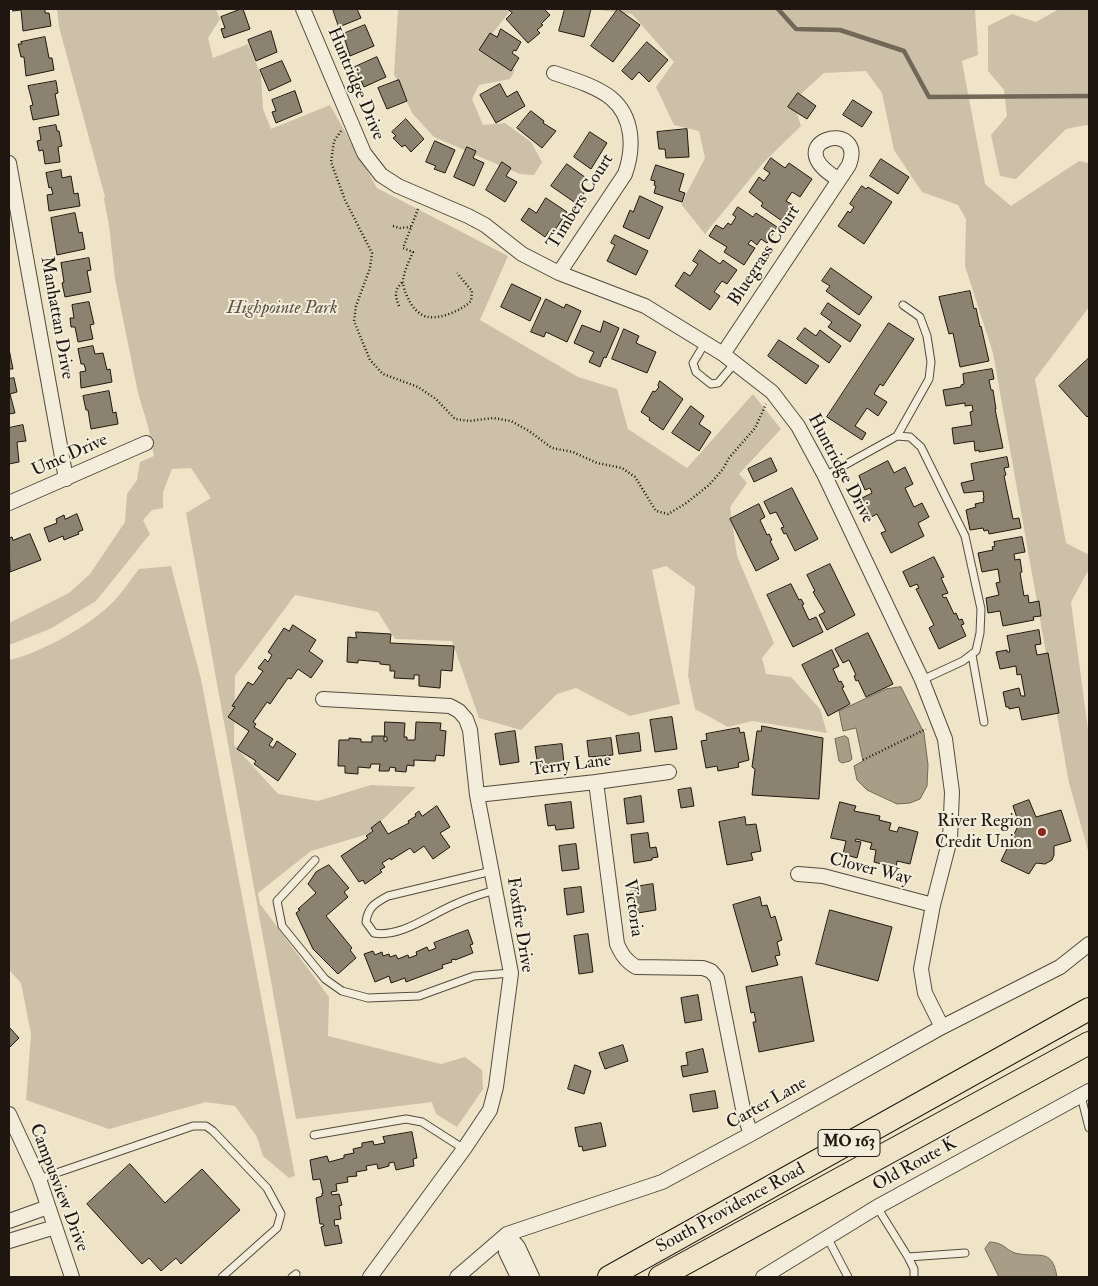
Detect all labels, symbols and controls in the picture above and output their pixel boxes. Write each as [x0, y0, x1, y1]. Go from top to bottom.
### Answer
street label: Huntridge Drive [322, 24, 388, 144]
street label: Timbers Court [543, 150, 619, 254]
street label: Bluegrass Court [724, 202, 806, 310]
street label: Manhattan Drive [35, 255, 77, 381]
park label: Highpointe Park [227, 298, 337, 320]
street label: Huntridge Drive [802, 411, 878, 527]
street label: Umc Drive [29, 430, 111, 482]
street label: Terry Lane [529, 750, 613, 782]
place label: River Region Credit Union [935, 811, 1032, 854]
marker: River Region Credit Union [1036, 826, 1048, 838]
street label: Clover Way [827, 849, 913, 891]
street label: Foxfire Drive [501, 876, 537, 974]
street label: Victoria [617, 878, 647, 938]
street label: Carter Lane [723, 1073, 811, 1135]
street label: Campusview Drive [24, 1121, 92, 1255]
road number: MO 163 [818, 1130, 880, 1156]
street label: Old Route K [869, 1133, 961, 1197]
street label: South Providence Road [653, 1159, 809, 1259]

